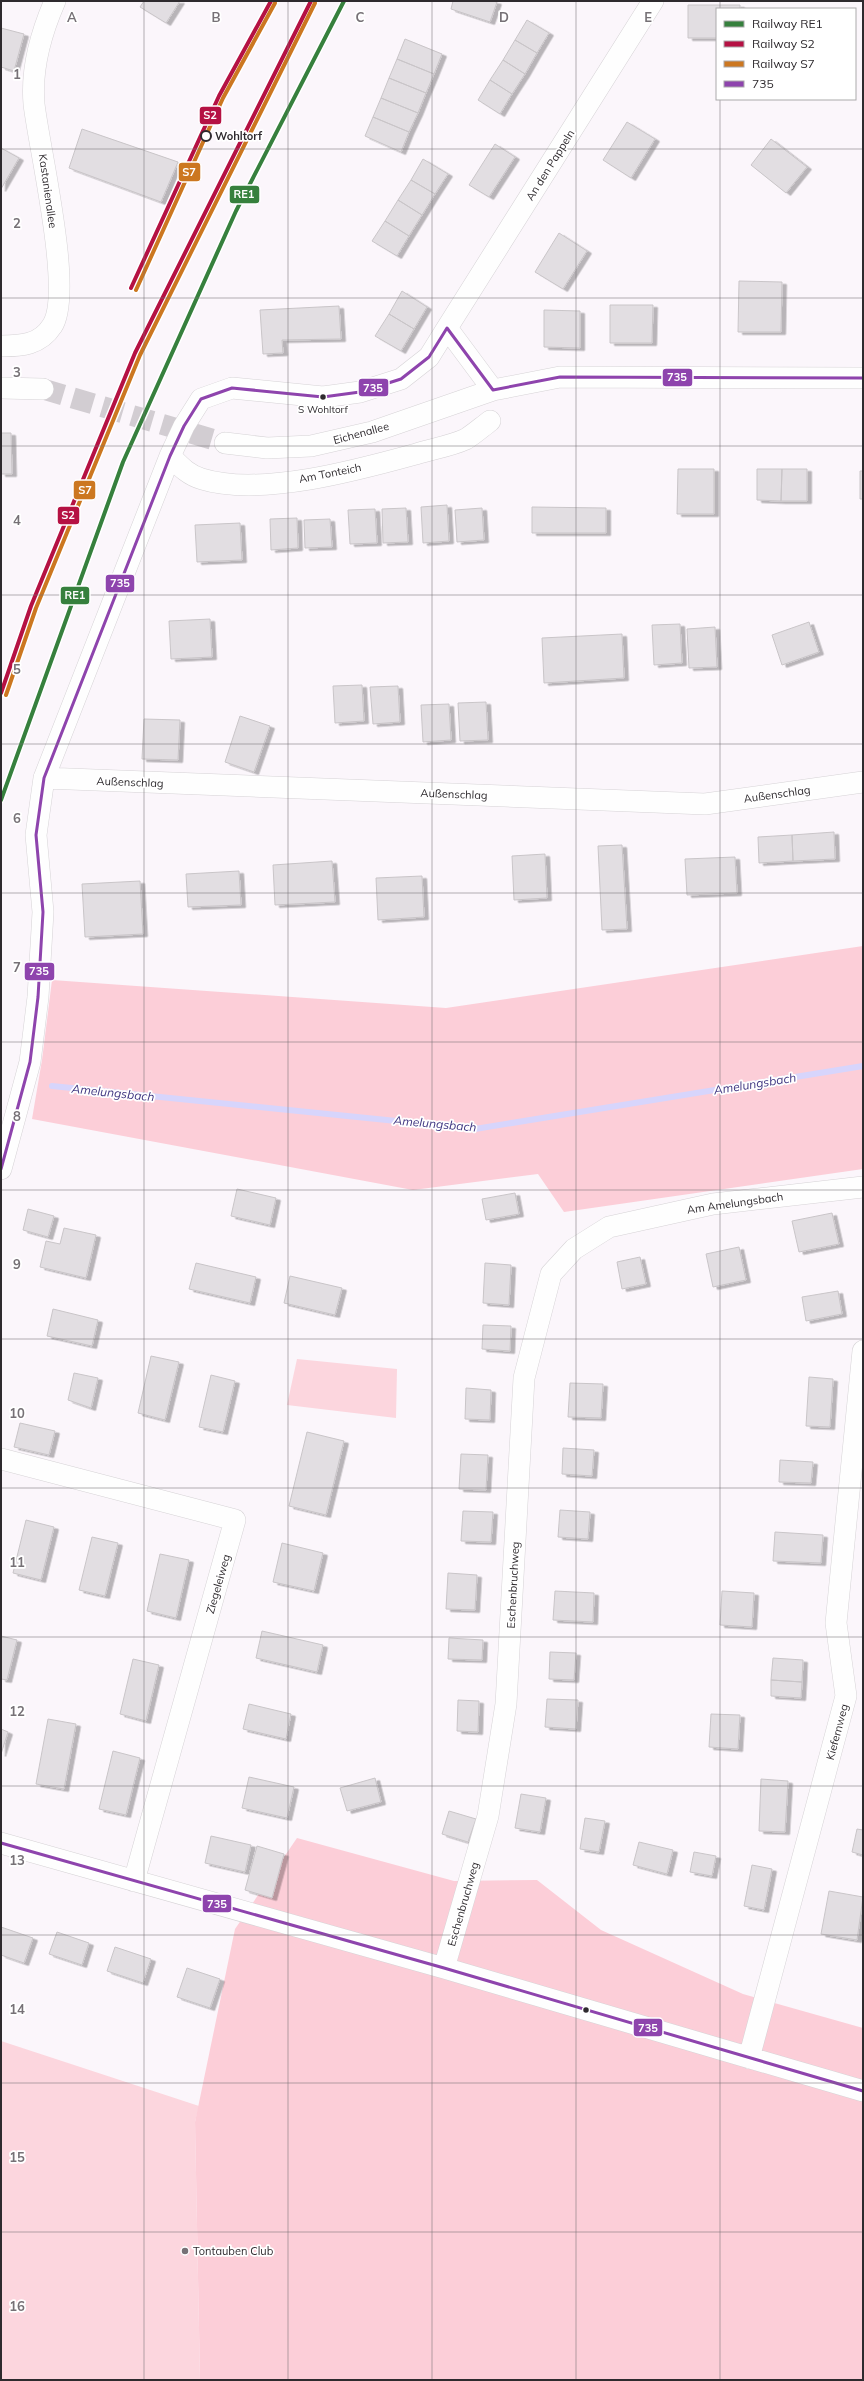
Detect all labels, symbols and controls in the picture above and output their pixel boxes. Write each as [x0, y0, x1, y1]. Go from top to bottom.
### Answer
legend [716, 8, 856, 100]
text: A [67, 9, 77, 25]
text: B [212, 9, 221, 25]
text: C [356, 9, 365, 25]
text: D [499, 9, 509, 25]
text: E [644, 9, 652, 25]
text: Railway RE1 [752, 16, 823, 31]
text: Railway S2 [752, 36, 815, 51]
text: Railway S7 [752, 56, 815, 71]
text: 1 [13, 66, 21, 82]
text: 735 [752, 76, 774, 91]
line badge: S2 [199, 106, 222, 125]
text: S2 [203, 108, 217, 122]
street label: An den Pappeln [523, 127, 577, 203]
place label: Wohltorf [215, 129, 263, 143]
marker: Wohltorf [200, 130, 212, 142]
street label: Kastanienallee [36, 153, 60, 229]
line badge: S7 [178, 162, 201, 182]
text: S7 [182, 165, 196, 179]
line badge: RE1 [229, 185, 260, 204]
text: RE1 [234, 187, 255, 201]
text: 2 [13, 215, 21, 231]
text: 3 [13, 364, 21, 380]
line badge: 735 [662, 368, 693, 387]
text: 735 [667, 370, 687, 384]
line badge: 735 [358, 378, 389, 397]
text: 735 [363, 381, 383, 395]
marker: S Wohltorf [318, 392, 328, 402]
place label: S Wohltorf [298, 403, 348, 416]
street label: Eichenallee [332, 419, 390, 447]
street label: Am Tonteich [298, 460, 362, 486]
line badge: S7 [73, 480, 96, 500]
text: S7 [78, 483, 92, 497]
line badge: S2 [57, 506, 80, 525]
text: S2 [61, 508, 75, 522]
text: 4 [13, 512, 21, 528]
line badge: 735 [105, 574, 135, 593]
text: 735 [110, 576, 130, 590]
line badge: RE1 [60, 586, 90, 605]
text: RE1 [65, 588, 86, 602]
text: 5 [13, 661, 21, 677]
street label: Außenschlag [96, 774, 164, 790]
street label: Außenschlag [743, 782, 811, 806]
street label: Außenschlag [420, 786, 488, 802]
text: 6 [13, 810, 21, 826]
text: 7 [13, 959, 21, 975]
line badge: 735 [24, 962, 55, 981]
text: 735 [29, 964, 49, 978]
water label: Amelungsbach [712, 1070, 797, 1098]
water label: Amelungsbach [70, 1081, 155, 1104]
text: 8 [13, 1108, 21, 1124]
water label: Amelungsbach [392, 1112, 477, 1135]
street label: Am Amelungsbach [686, 1189, 784, 1217]
text: 9 [13, 1256, 21, 1272]
text: 10 [9, 1405, 25, 1421]
street label: Eschenbruchweg [504, 1541, 522, 1629]
street label: Ziegeleiweg [203, 1553, 233, 1615]
text: 11 [9, 1554, 25, 1570]
street label: Kiefernweg [823, 1702, 851, 1762]
text: 12 [9, 1703, 25, 1719]
text: 13 [9, 1852, 25, 1868]
street label: Eschenbruchweg [444, 1860, 482, 1948]
line badge: 735 [202, 1894, 232, 1913]
text: 735 [207, 1897, 227, 1911]
text: 14 [9, 2001, 25, 2017]
unlabelled marker [581, 2005, 591, 2015]
line badge: 735 [633, 2018, 663, 2037]
text: 735 [638, 2021, 658, 2035]
text: 15 [9, 2149, 25, 2165]
place label: Tontauben Club [193, 2244, 274, 2258]
marker: Tontauben Club [180, 2246, 190, 2256]
text: 16 [9, 2298, 25, 2314]

